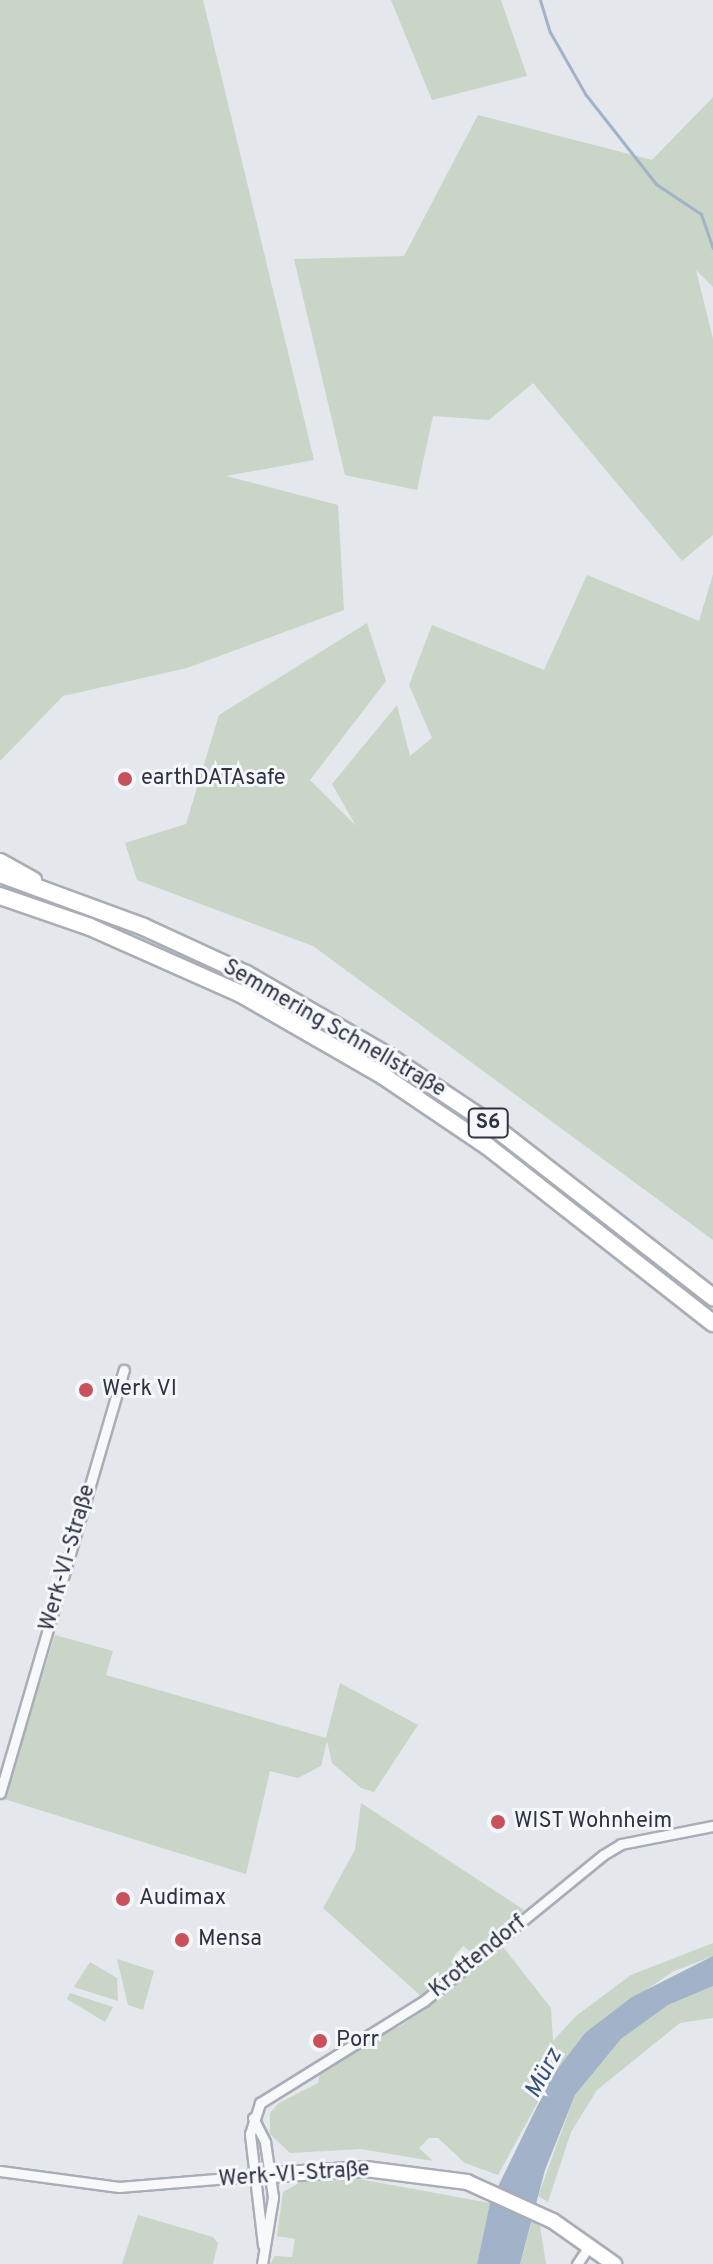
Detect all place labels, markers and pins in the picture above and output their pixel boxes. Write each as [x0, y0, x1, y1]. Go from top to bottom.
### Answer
place label: earthDATAsafe [141, 766, 286, 792]
marker: earthDATAsafe [116, 770, 134, 788]
place label: Werk VI [102, 1377, 178, 1403]
marker: Werk VI [77, 1381, 95, 1399]
place label: WIST Wohnheim [514, 1809, 673, 1835]
marker: WIST Wohnheim [489, 1813, 507, 1831]
place label: Audimax [139, 1886, 226, 1912]
marker: Audimax [114, 1890, 132, 1908]
place label: Mensa [198, 1927, 262, 1953]
marker: Mensa [173, 1931, 191, 1949]
place label: Porr [336, 2028, 379, 2054]
marker: Porr [311, 2032, 329, 2050]

